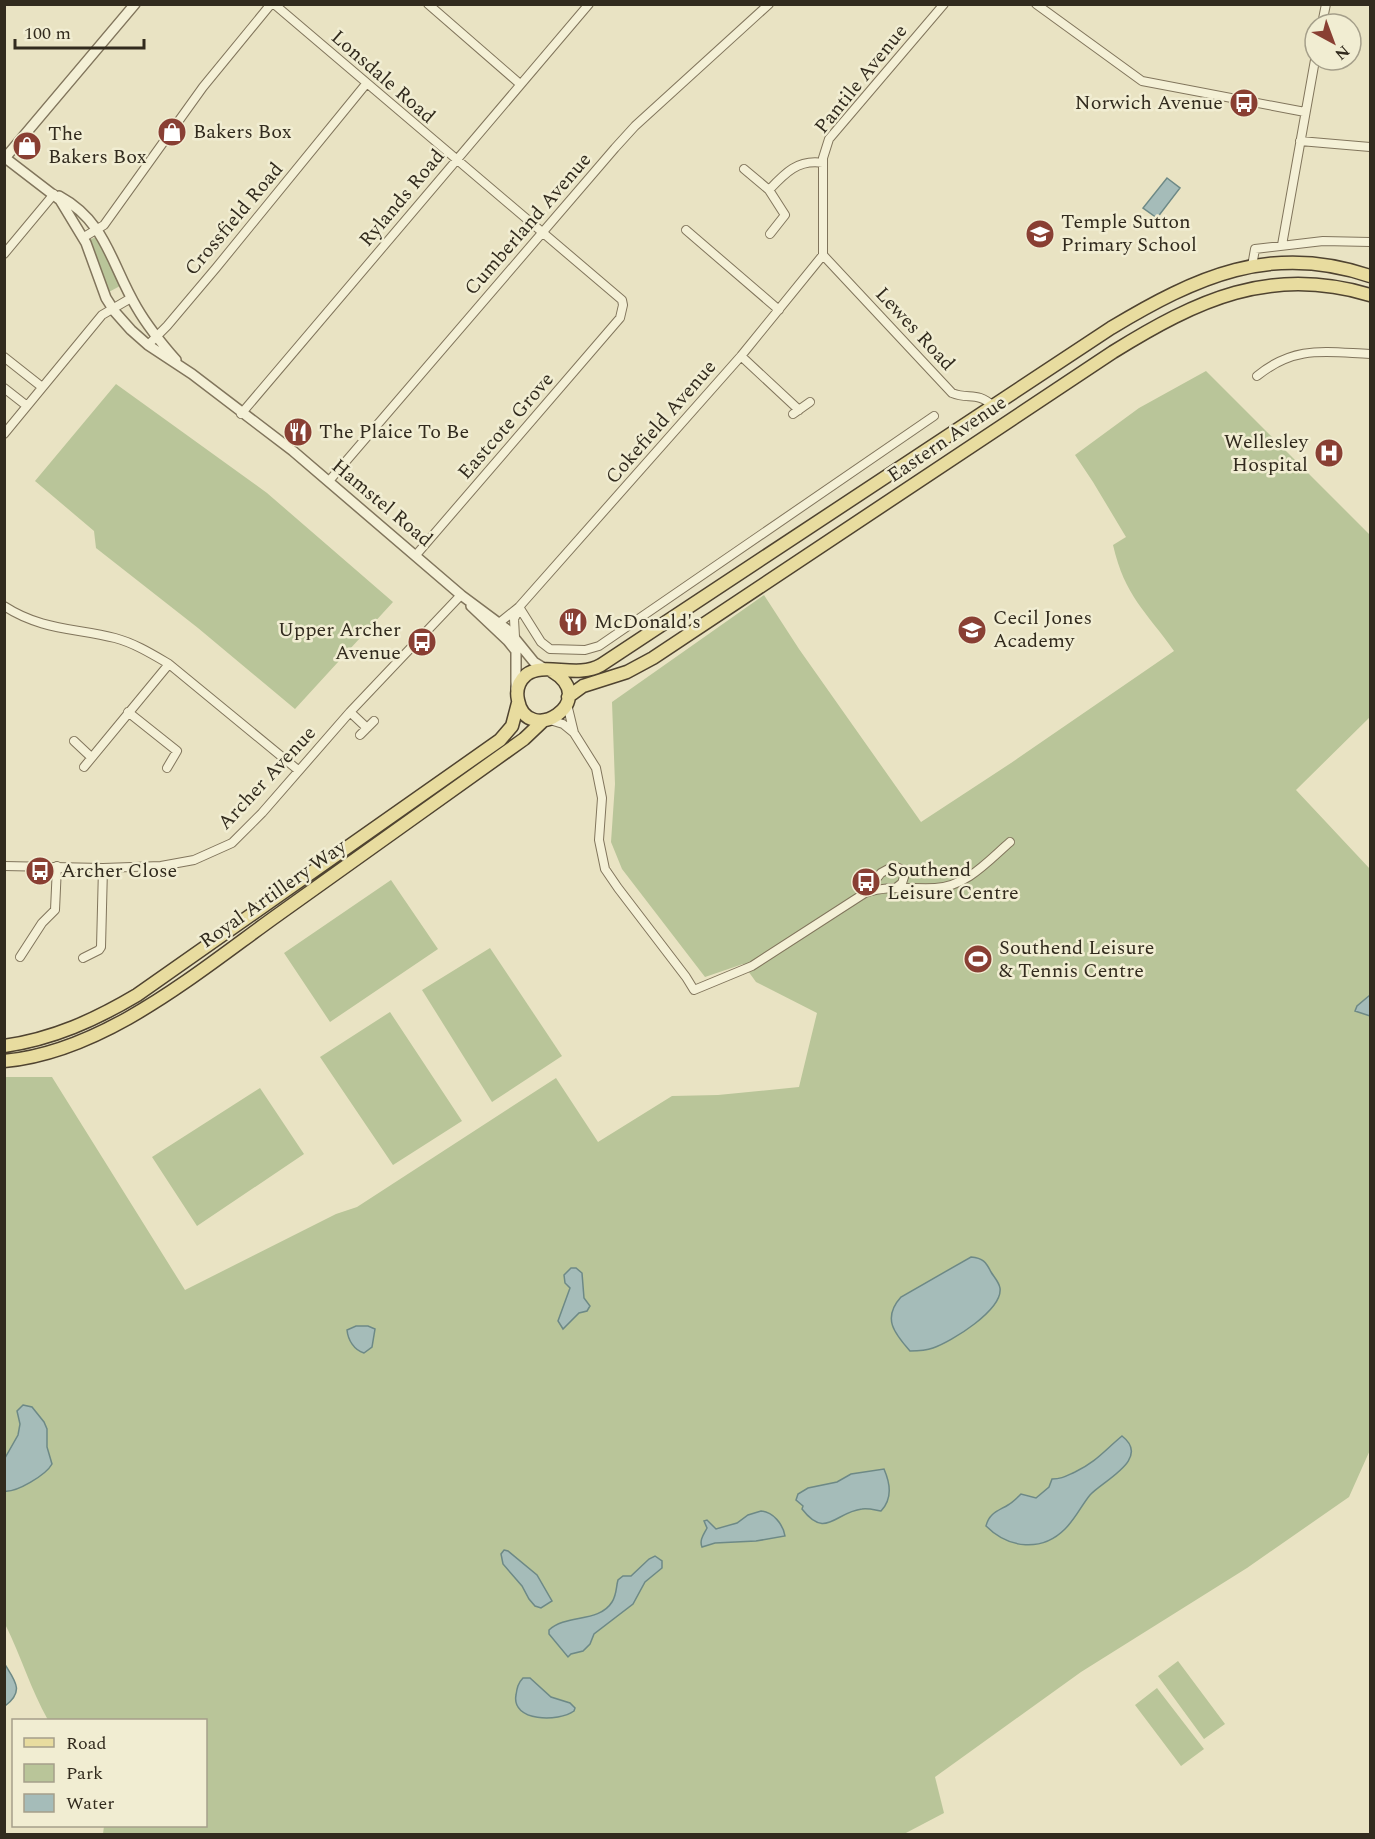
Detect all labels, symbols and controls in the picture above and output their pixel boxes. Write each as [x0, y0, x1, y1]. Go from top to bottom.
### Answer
scale bar [15, 12, 144, 50]
north arrow [1303, 12, 1363, 72]
street label: Pantile Avenue [807, 18, 915, 140]
text: 100 m [24, 20, 71, 47]
street label: Lonsdale Road [324, 23, 442, 131]
text: N [1329, 39, 1355, 66]
bus stop icon: Norwich Avenue [1228, 87, 1260, 119]
place label: Norwich Avenue [1075, 88, 1223, 118]
shop icon: Bakers Box [156, 116, 188, 148]
place label: Bakers Box [193, 117, 292, 147]
place label: The Bakers Box [48, 119, 147, 172]
shop icon: The Bakers Box [11, 130, 43, 162]
street label: Rylands Road [352, 142, 452, 254]
street label: Cumberland Avenue [457, 146, 599, 302]
street label: Crossfield Road [177, 156, 291, 282]
place label: Temple Sutton Primary School [1061, 207, 1197, 260]
school or university icon: Temple Sutton Primary School [1024, 218, 1056, 250]
street label: Lewes Road [868, 280, 962, 378]
street label: Cokefield Avenue [598, 353, 724, 491]
street label: Eastcote Grove [451, 366, 561, 486]
street label: Eastern Avenue [881, 388, 1013, 490]
restaurant icon: The Plaice To Be [282, 416, 314, 448]
place label: The Plaice To Be [319, 417, 469, 447]
place label: Wellesley Hospital [1224, 427, 1309, 480]
hospital icon: Wellesley Hospital [1313, 437, 1345, 469]
street label: Hamstel Road [325, 452, 439, 554]
place label: Cecil Jones Academy [993, 603, 1092, 656]
restaurant icon: McDonald's [557, 606, 589, 638]
place label: McDonald's [594, 607, 701, 637]
school or university icon: Cecil Jones Academy [956, 614, 988, 646]
place label: Upper Archer Avenue [278, 615, 401, 668]
bus stop icon: Upper Archer Avenue [406, 626, 438, 658]
street label: Archer Avenue [211, 719, 323, 837]
street label: Royal Artillery Way [194, 831, 354, 956]
bus stop icon: Archer Close [24, 855, 56, 887]
place label: Southend Leisure Centre [887, 855, 1019, 908]
place label: Archer Close [61, 856, 177, 886]
bus stop icon: Southend Leisure Centre [850, 866, 882, 898]
place label: Southend Leisure & Tennis Centre [999, 933, 1154, 986]
sports icon: Southend Leisure & Tennis Centre [962, 943, 994, 975]
legend [12, 1719, 207, 1827]
text: Road [66, 1730, 107, 1757]
text: Park [66, 1760, 103, 1787]
text: Water [66, 1790, 114, 1817]

